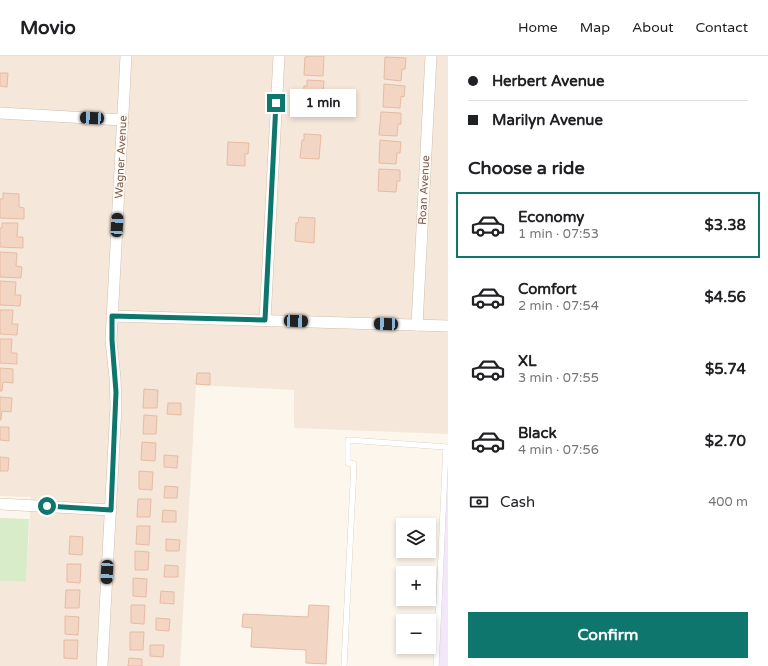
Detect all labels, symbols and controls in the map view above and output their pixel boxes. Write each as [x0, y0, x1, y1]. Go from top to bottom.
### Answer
text: Movio [20, 17, 76, 39]
text: Home [518, 19, 558, 36]
text: Map [580, 19, 610, 36]
text: About [632, 19, 674, 36]
text: Contact [696, 19, 748, 36]
text: Herbert Avenue [492, 72, 604, 90]
callout: 1 min [290, 89, 356, 117]
route end [267, 94, 285, 112]
text: 1 min [306, 95, 340, 111]
car [80, 111, 104, 125]
text: Marilyn Avenue [492, 111, 603, 129]
street label: Wagner Avenue [112, 115, 130, 199]
street label: Roan Avenue [416, 155, 432, 225]
text: Choose a ride [468, 157, 585, 179]
icon: car [470, 207, 506, 243]
text: Economy [518, 208, 584, 226]
car [110, 213, 124, 237]
text: $3.38 [705, 216, 746, 234]
text: 1 min · 07:53 [518, 226, 599, 242]
icon: car [470, 279, 506, 315]
text: Comfort [518, 280, 577, 298]
text: $4.56 [705, 288, 746, 306]
text: 2 min · 07:54 [518, 298, 599, 314]
car [284, 315, 308, 327]
car [374, 318, 398, 330]
icon: car [470, 351, 506, 387]
text: XL [518, 352, 537, 370]
text: $5.74 [705, 360, 746, 378]
text: 3 min · 07:55 [518, 370, 599, 386]
icon: car [470, 423, 506, 459]
text: Black [518, 424, 557, 442]
text: $2.70 [705, 432, 746, 450]
text: 4 min · 07:56 [518, 442, 599, 458]
icon: cash [468, 491, 490, 513]
text: Cash [500, 493, 535, 511]
text: 400 m [708, 494, 748, 510]
route start [38, 497, 56, 515]
map controls [396, 518, 436, 654]
button: layers [396, 518, 436, 558]
car [100, 560, 114, 584]
button: + [396, 566, 436, 606]
button: Confirm [468, 612, 748, 658]
button: − [396, 614, 436, 654]

